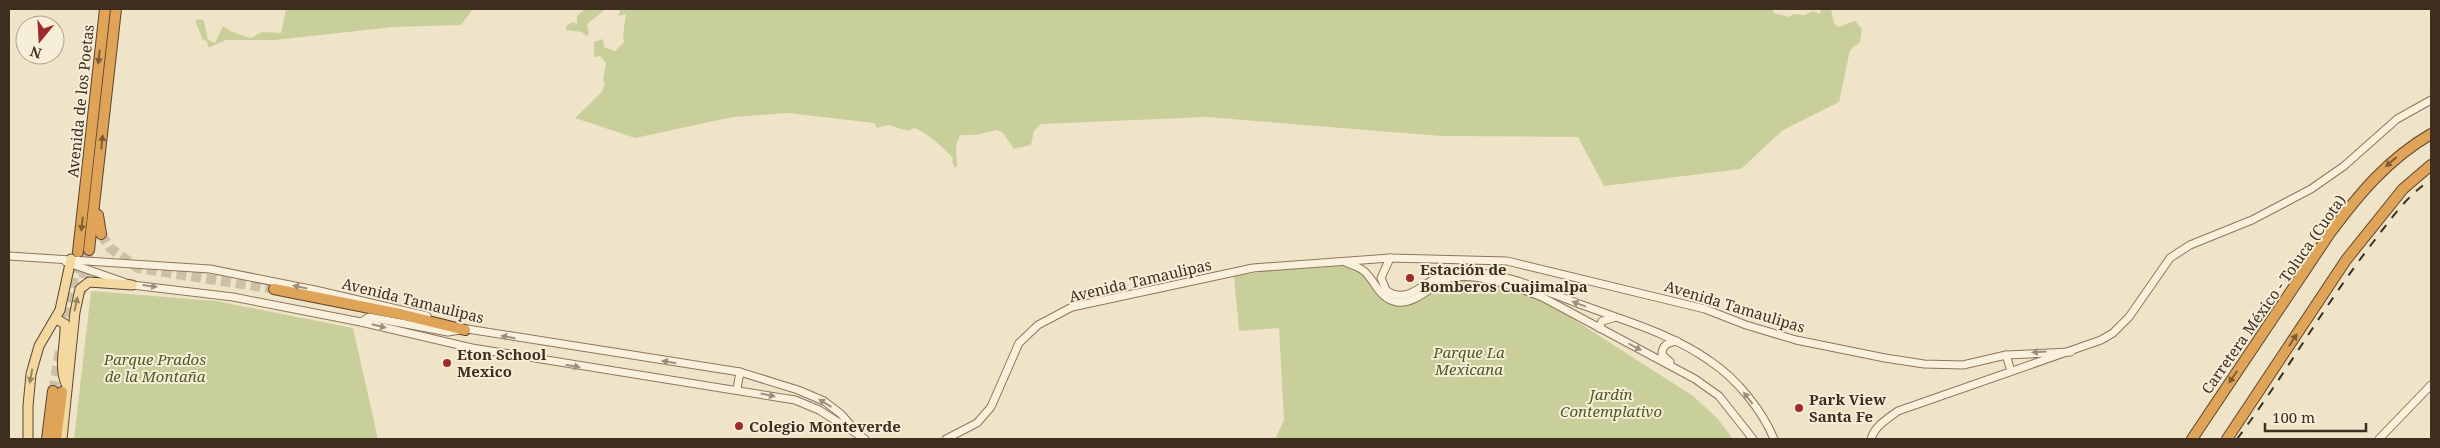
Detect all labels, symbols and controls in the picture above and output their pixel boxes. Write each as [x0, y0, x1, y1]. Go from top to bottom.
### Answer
north arrow [15, 15, 65, 65]
street label: Avenida de los Poetas [62, 23, 98, 179]
text: N [28, 42, 44, 64]
one-way arrow [95, 50, 103, 66]
one-way arrow [98, 134, 106, 150]
one-way arrow [2386, 156, 2398, 168]
street label: Carretera México - Toluca (Cuota) [2196, 190, 2350, 398]
one-way arrow [78, 216, 86, 232]
street label: Avenida Tamaulipas [1067, 254, 1213, 306]
place label: Estación de Bomberos Cuajimalpa [1420, 259, 1588, 296]
marker: Estación de Bomberos Cuajimalpa [1404, 272, 1416, 284]
street label: Avenida Tamaulipas [340, 273, 486, 327]
street label: Avenida Tamaulipas [1662, 275, 1808, 337]
one-way arrow [143, 282, 159, 290]
one-way arrow [291, 282, 307, 290]
one-way arrow [73, 295, 81, 311]
one-way arrow [1571, 300, 1586, 308]
one-way arrow [372, 322, 387, 330]
one-way arrow [500, 332, 516, 340]
one-way arrow [2288, 333, 2298, 347]
park label: Parque La Mexicana [1432, 342, 1505, 379]
one-way arrow [1628, 343, 1642, 351]
place label: Eton School Mexico [457, 344, 547, 381]
park label: Parque Prados de la Montaña [103, 349, 206, 386]
one-way arrow [2030, 349, 2046, 357]
marker: Eton School Mexico [441, 357, 453, 369]
one-way arrow [660, 358, 676, 366]
one-way arrow [565, 362, 581, 370]
one-way arrow [27, 369, 35, 385]
one-way arrow [2229, 370, 2238, 384]
park label: Jardín Contemplativo [1560, 384, 1662, 421]
place label: Park View Santa Fe [1809, 389, 1886, 426]
one-way arrow [760, 391, 775, 399]
one-way arrow [1743, 392, 1754, 405]
one-way arrow [818, 398, 831, 407]
scale bar [2265, 400, 2366, 432]
marker: Park View Santa Fe [1793, 402, 1805, 414]
text: 100 m [2272, 407, 2315, 427]
place label: Colegio Monteverde [749, 416, 901, 436]
marker: Colegio Monteverde [733, 420, 745, 432]

